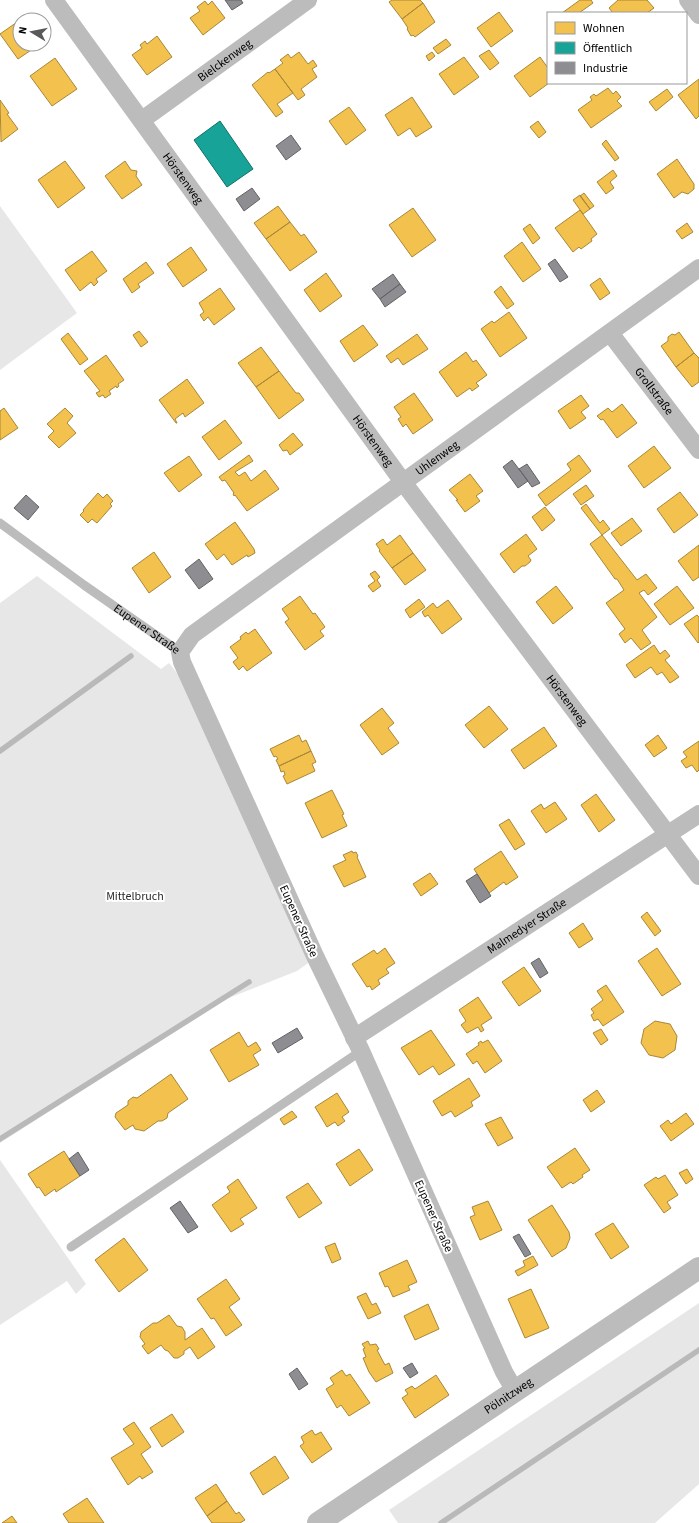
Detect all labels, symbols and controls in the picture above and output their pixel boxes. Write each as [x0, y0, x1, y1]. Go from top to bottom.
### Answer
north arrow [12, 12, 52, 52]
legend [547, 12, 687, 84]
text: Wohnen [583, 20, 625, 37]
text: N [15, 25, 31, 35]
street label: Bielckenweg [194, 35, 256, 86]
text: Öffentlich [583, 40, 632, 57]
text: Industrie [583, 60, 628, 77]
street label: Hörstenweg [158, 149, 207, 208]
street label: Grollstraße [630, 364, 677, 419]
street label: Hörstenweg [348, 412, 397, 470]
street label: Uhlenweg [412, 436, 463, 480]
street label: Eupener Straße [110, 600, 183, 658]
street label: Hörstenweg [542, 671, 591, 730]
street label: Eupener Straße [275, 882, 322, 960]
park label: Mittelbruch [106, 888, 164, 905]
street label: Malmedyer Straße [484, 894, 570, 958]
street label: Eupener Straße [410, 1177, 457, 1255]
street label: Pölnitzweg [481, 1374, 536, 1418]

